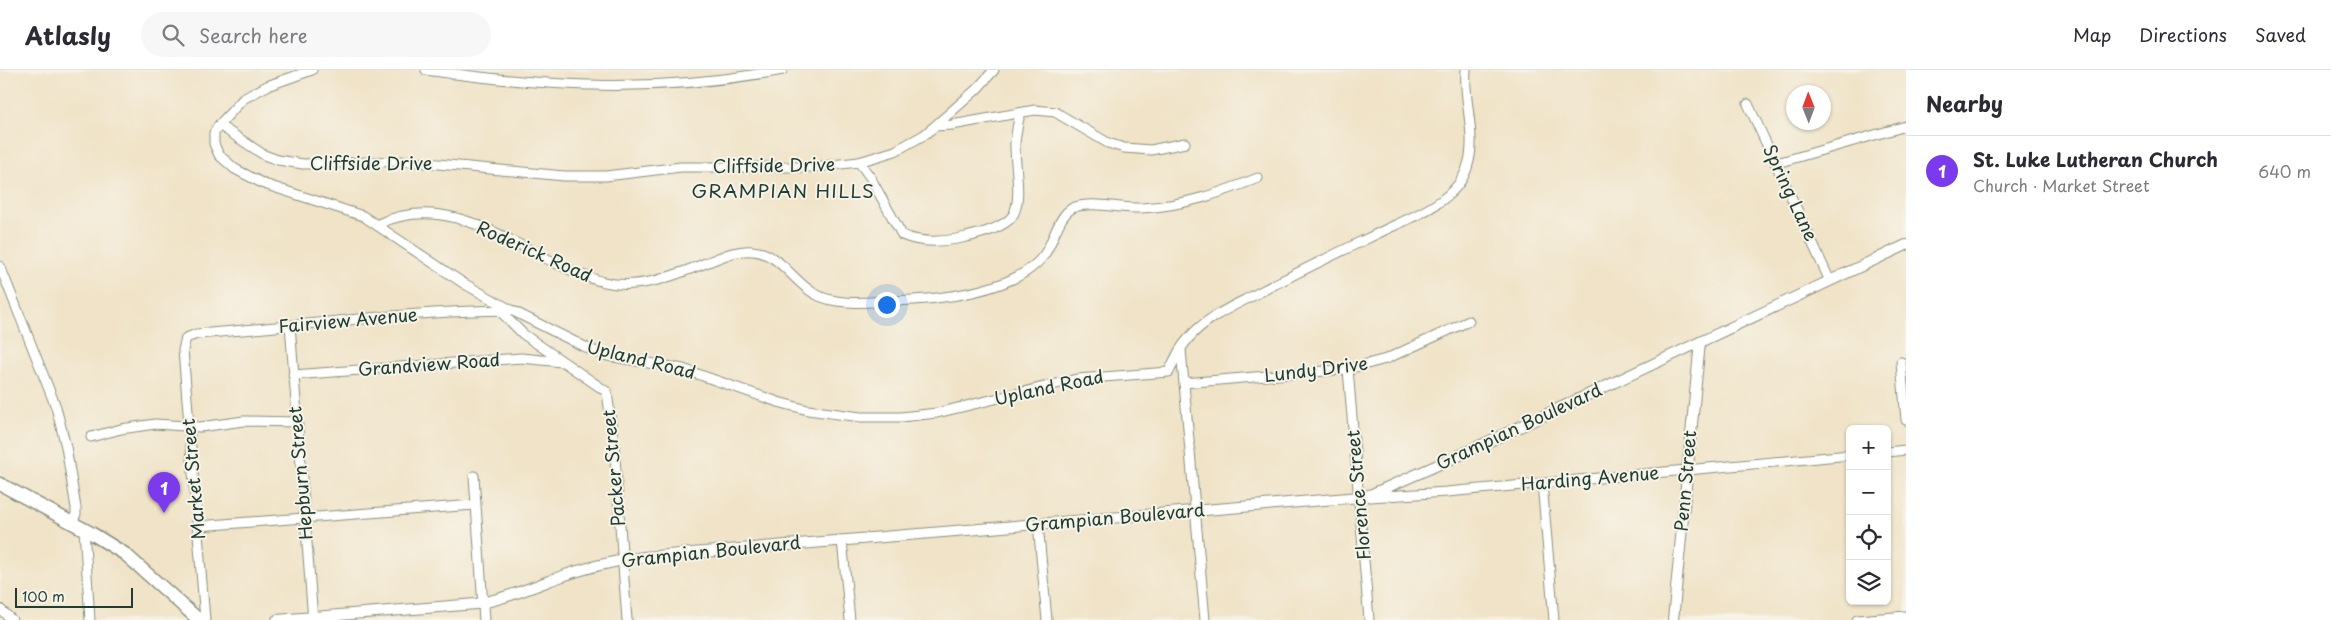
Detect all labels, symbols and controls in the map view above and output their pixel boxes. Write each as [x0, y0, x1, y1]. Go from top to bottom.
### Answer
search box [141, 12, 491, 57]
text: Atlasly [25, 17, 111, 53]
icon: search [159, 21, 187, 49]
text: Search here [199, 21, 308, 49]
text: Map [2073, 21, 2111, 48]
text: Directions [2139, 21, 2227, 48]
text: Saved [2255, 21, 2306, 48]
north arrow [1786, 85, 1831, 130]
text: Nearby [1926, 87, 2003, 119]
street label: Spring Lane [1757, 140, 1826, 245]
text: St. Luke Lutheran Church [1973, 145, 2218, 173]
street label: Cliffside Drive [310, 149, 432, 176]
street label: Cliffside Drive [712, 150, 835, 179]
text: 1 [1938, 159, 1946, 183]
text: 640 m [2258, 159, 2311, 183]
text: Church · Market Street [1973, 173, 2150, 197]
district label: GRAMPIAN HILLS [691, 176, 875, 204]
street label: Roderick Road [472, 213, 597, 288]
your location [874, 292, 900, 318]
street label: Fairview Avenue [277, 300, 419, 339]
street label: Upland Road [584, 332, 699, 385]
street label: Grandview Road [357, 345, 501, 382]
street label: Lundy Drive [1263, 349, 1369, 388]
street label: Upland Road [991, 362, 1106, 411]
street label: Grampian Boulevard [1431, 375, 1606, 476]
street label: Hepburn Street [280, 405, 319, 541]
street label: Packer Street [594, 409, 631, 528]
street label: Market Street [174, 418, 211, 541]
map controls [1846, 425, 1891, 605]
button: + [1846, 425, 1891, 470]
street label: Florence Street [1338, 429, 1377, 561]
street label: Penn Street [1667, 429, 1702, 533]
street label: Harding Avenue [1520, 458, 1660, 497]
button: − [1846, 470, 1891, 515]
pin: 1 [148, 472, 180, 513]
street label: Grampian Boulevard [1024, 495, 1206, 538]
button: locate [1846, 515, 1891, 560]
street label: Grampian Boulevard [620, 528, 802, 573]
button: layers [1846, 560, 1891, 605]
scale bar [15, 585, 132, 608]
text: 100 m [22, 586, 65, 607]

